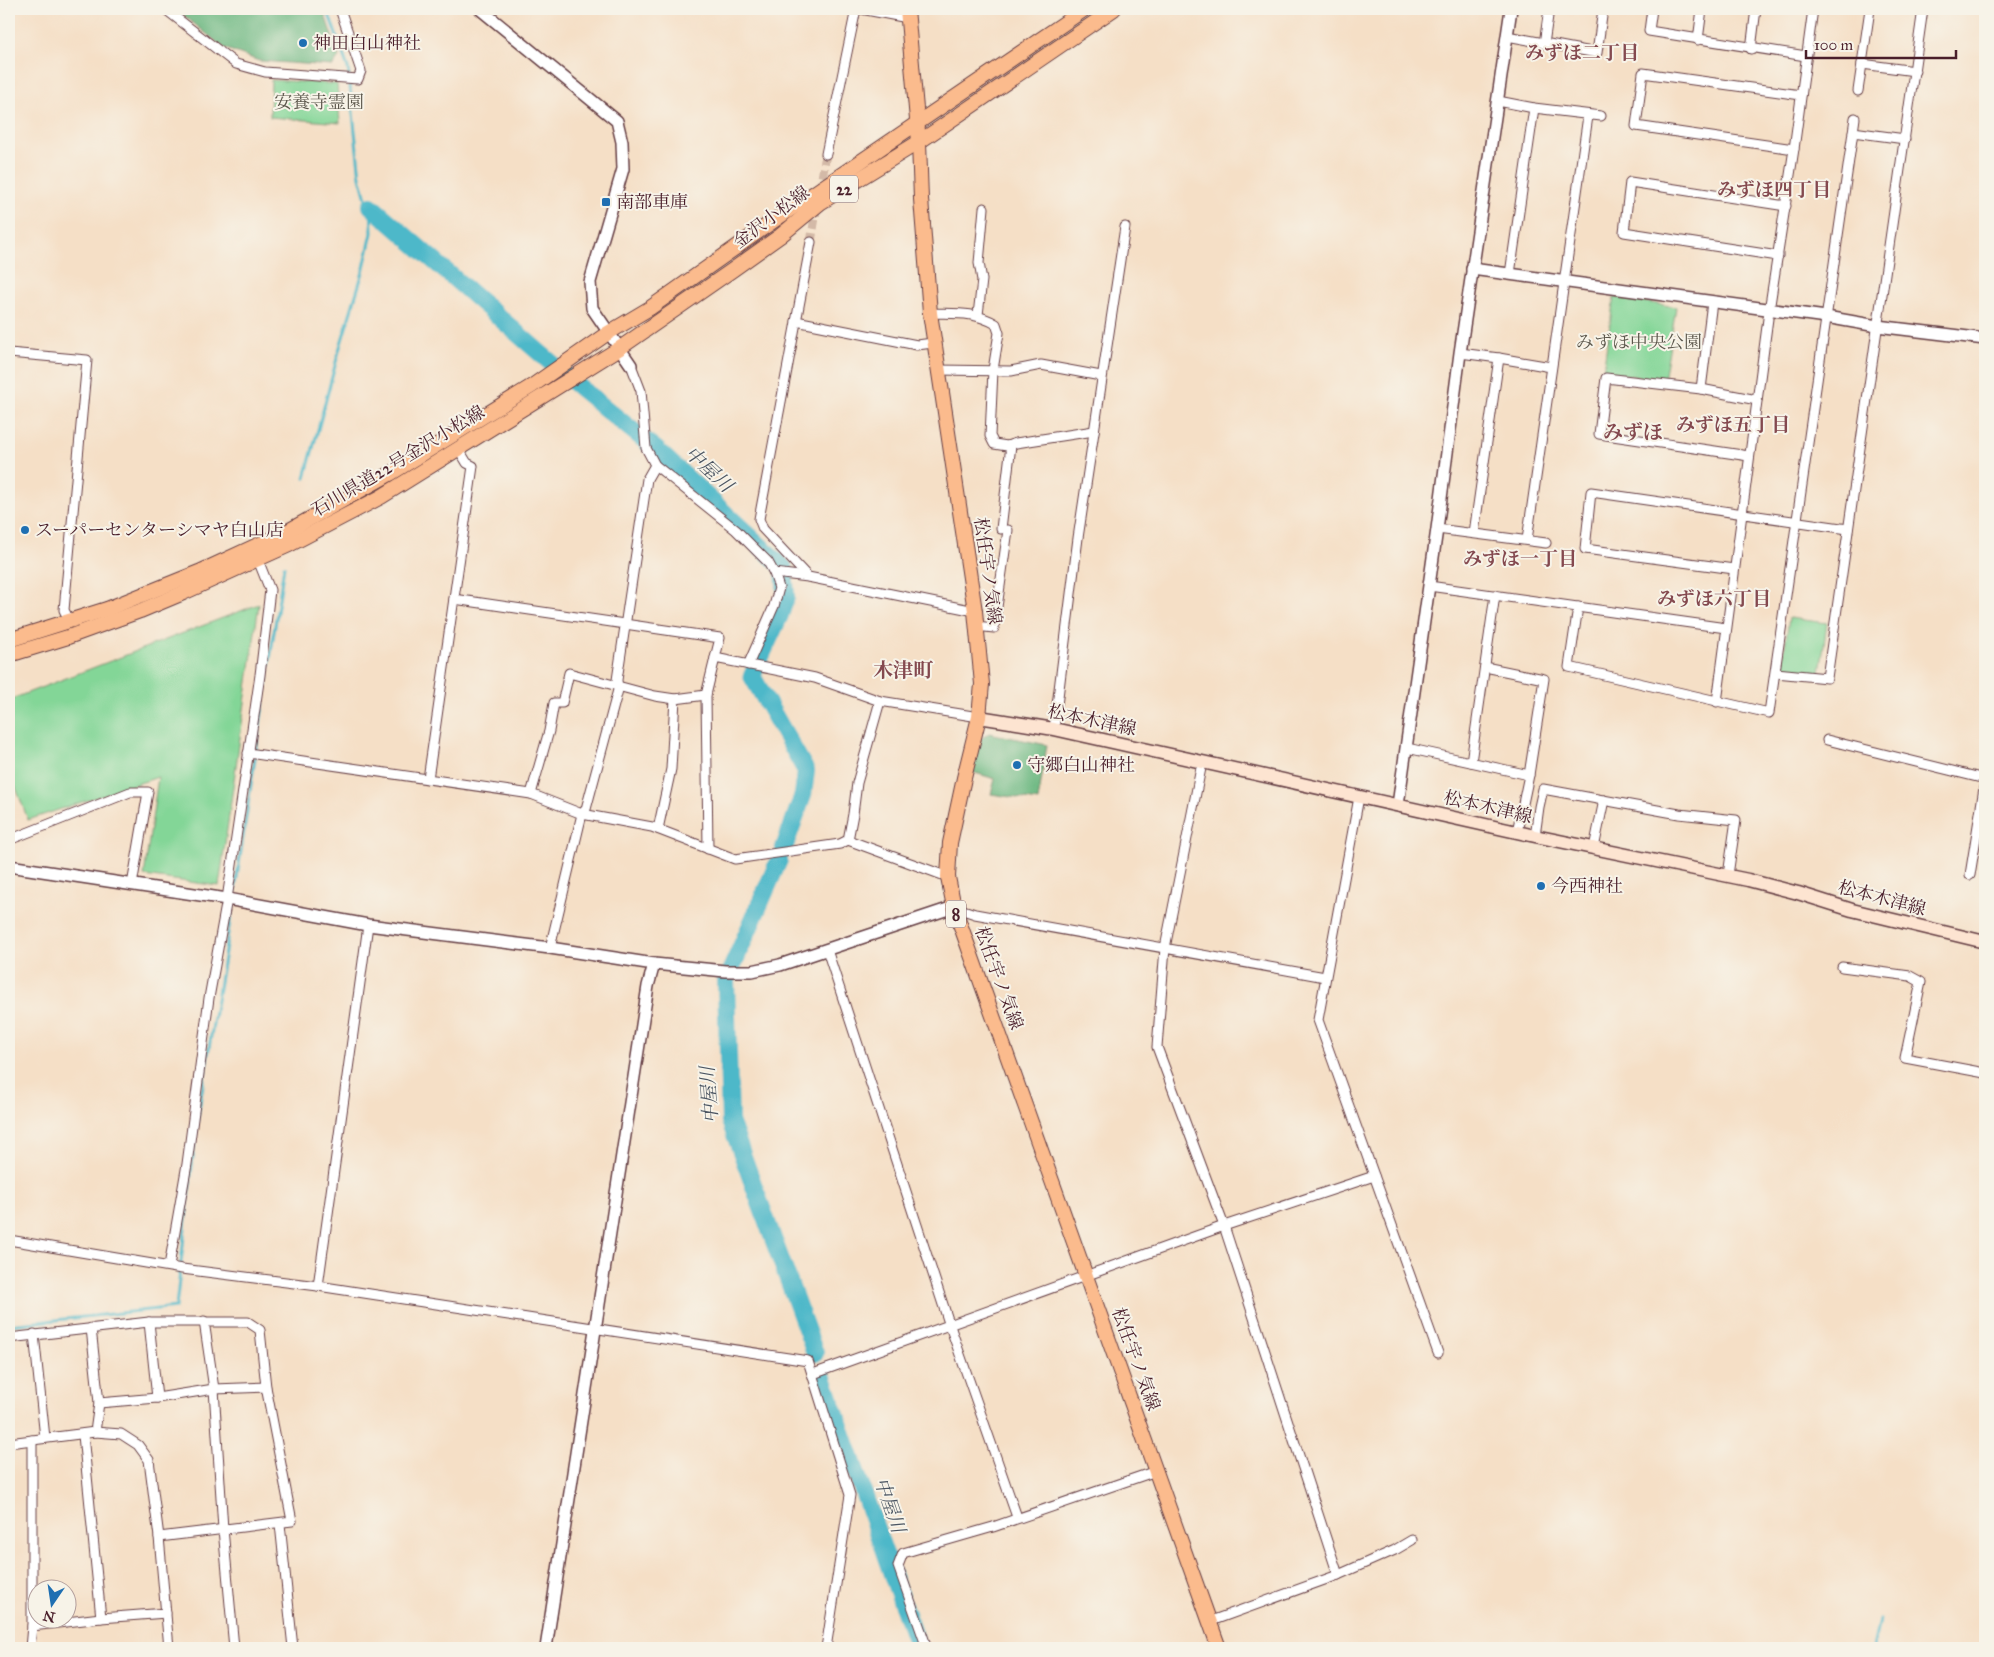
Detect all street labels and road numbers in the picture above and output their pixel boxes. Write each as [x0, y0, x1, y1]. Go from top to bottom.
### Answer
road number: 22 [830, 175, 858, 202]
street label: 金沢小松線 [728, 181, 814, 253]
street label: 石川県道22号金沢小松線 [308, 401, 488, 521]
street label: 松任宇ノ気線 [970, 516, 1006, 626]
street label: 松本木津線 [1046, 700, 1138, 740]
street label: 松本木津線 [1442, 786, 1534, 828]
street label: 松本木津線 [1836, 876, 1928, 920]
road number: 8 [946, 901, 966, 928]
street label: 松任宇ノ気線 [970, 923, 1028, 1033]
street label: 松任宇ノ気線 [1107, 1304, 1165, 1414]

